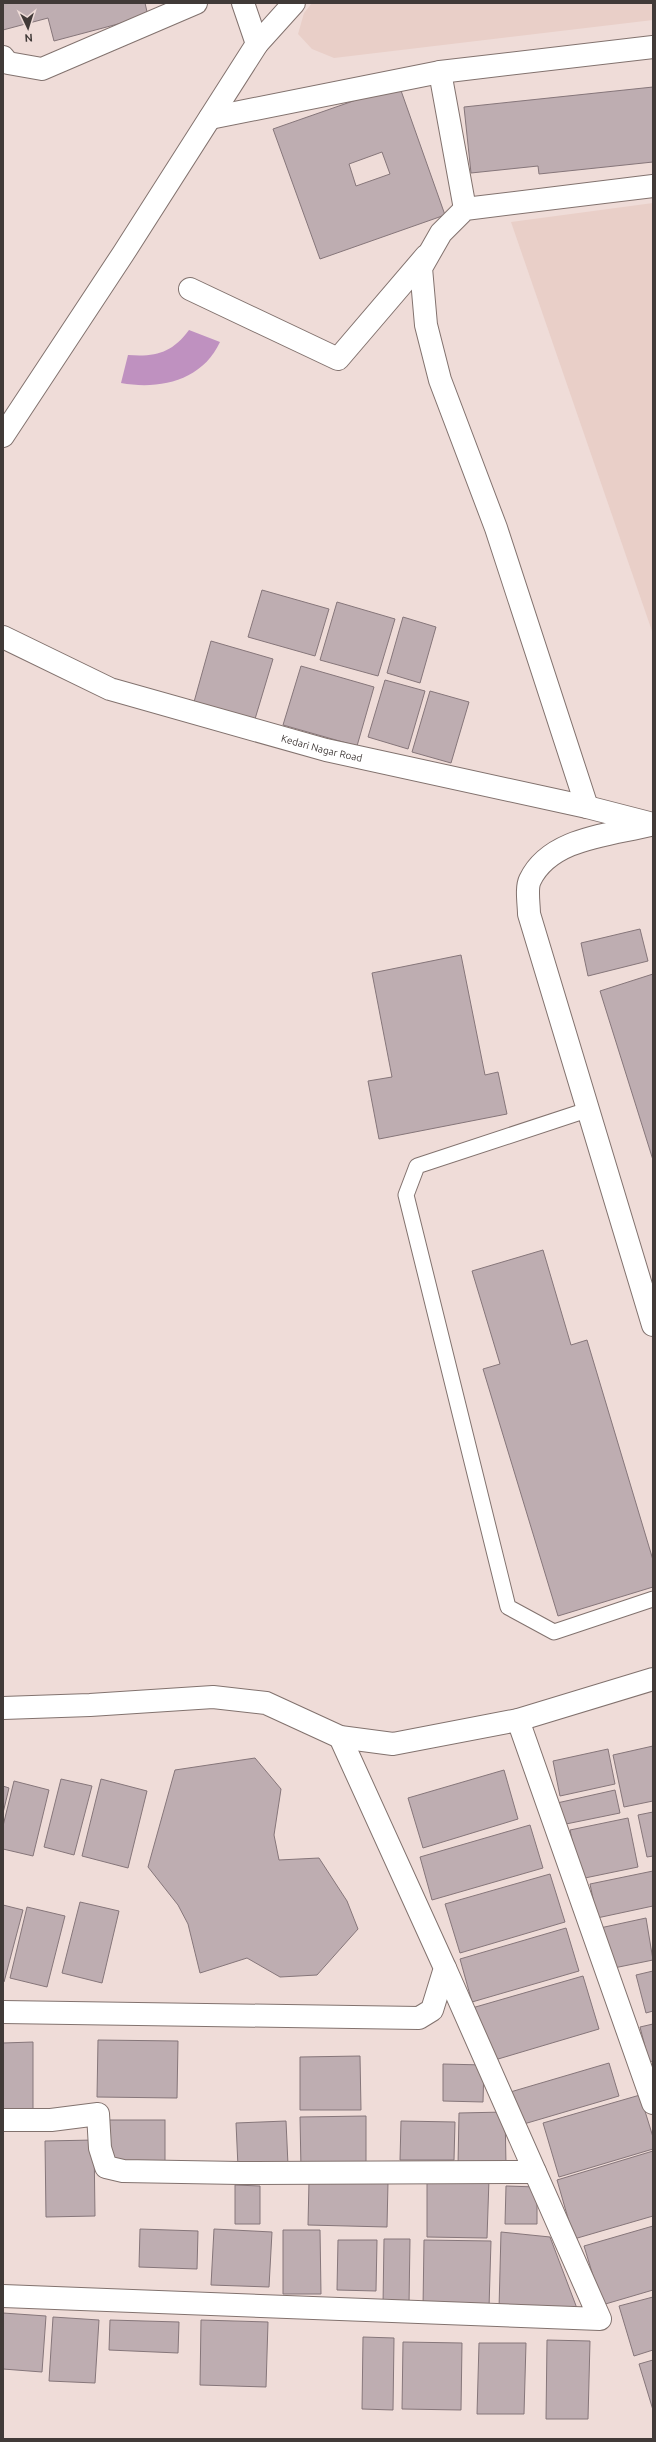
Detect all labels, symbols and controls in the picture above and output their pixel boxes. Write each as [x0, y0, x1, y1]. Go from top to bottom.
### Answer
north arrow [8, 8, 48, 48]
text: N [24, 32, 33, 44]
street label: Kedari Nagar Road [280, 733, 364, 764]

